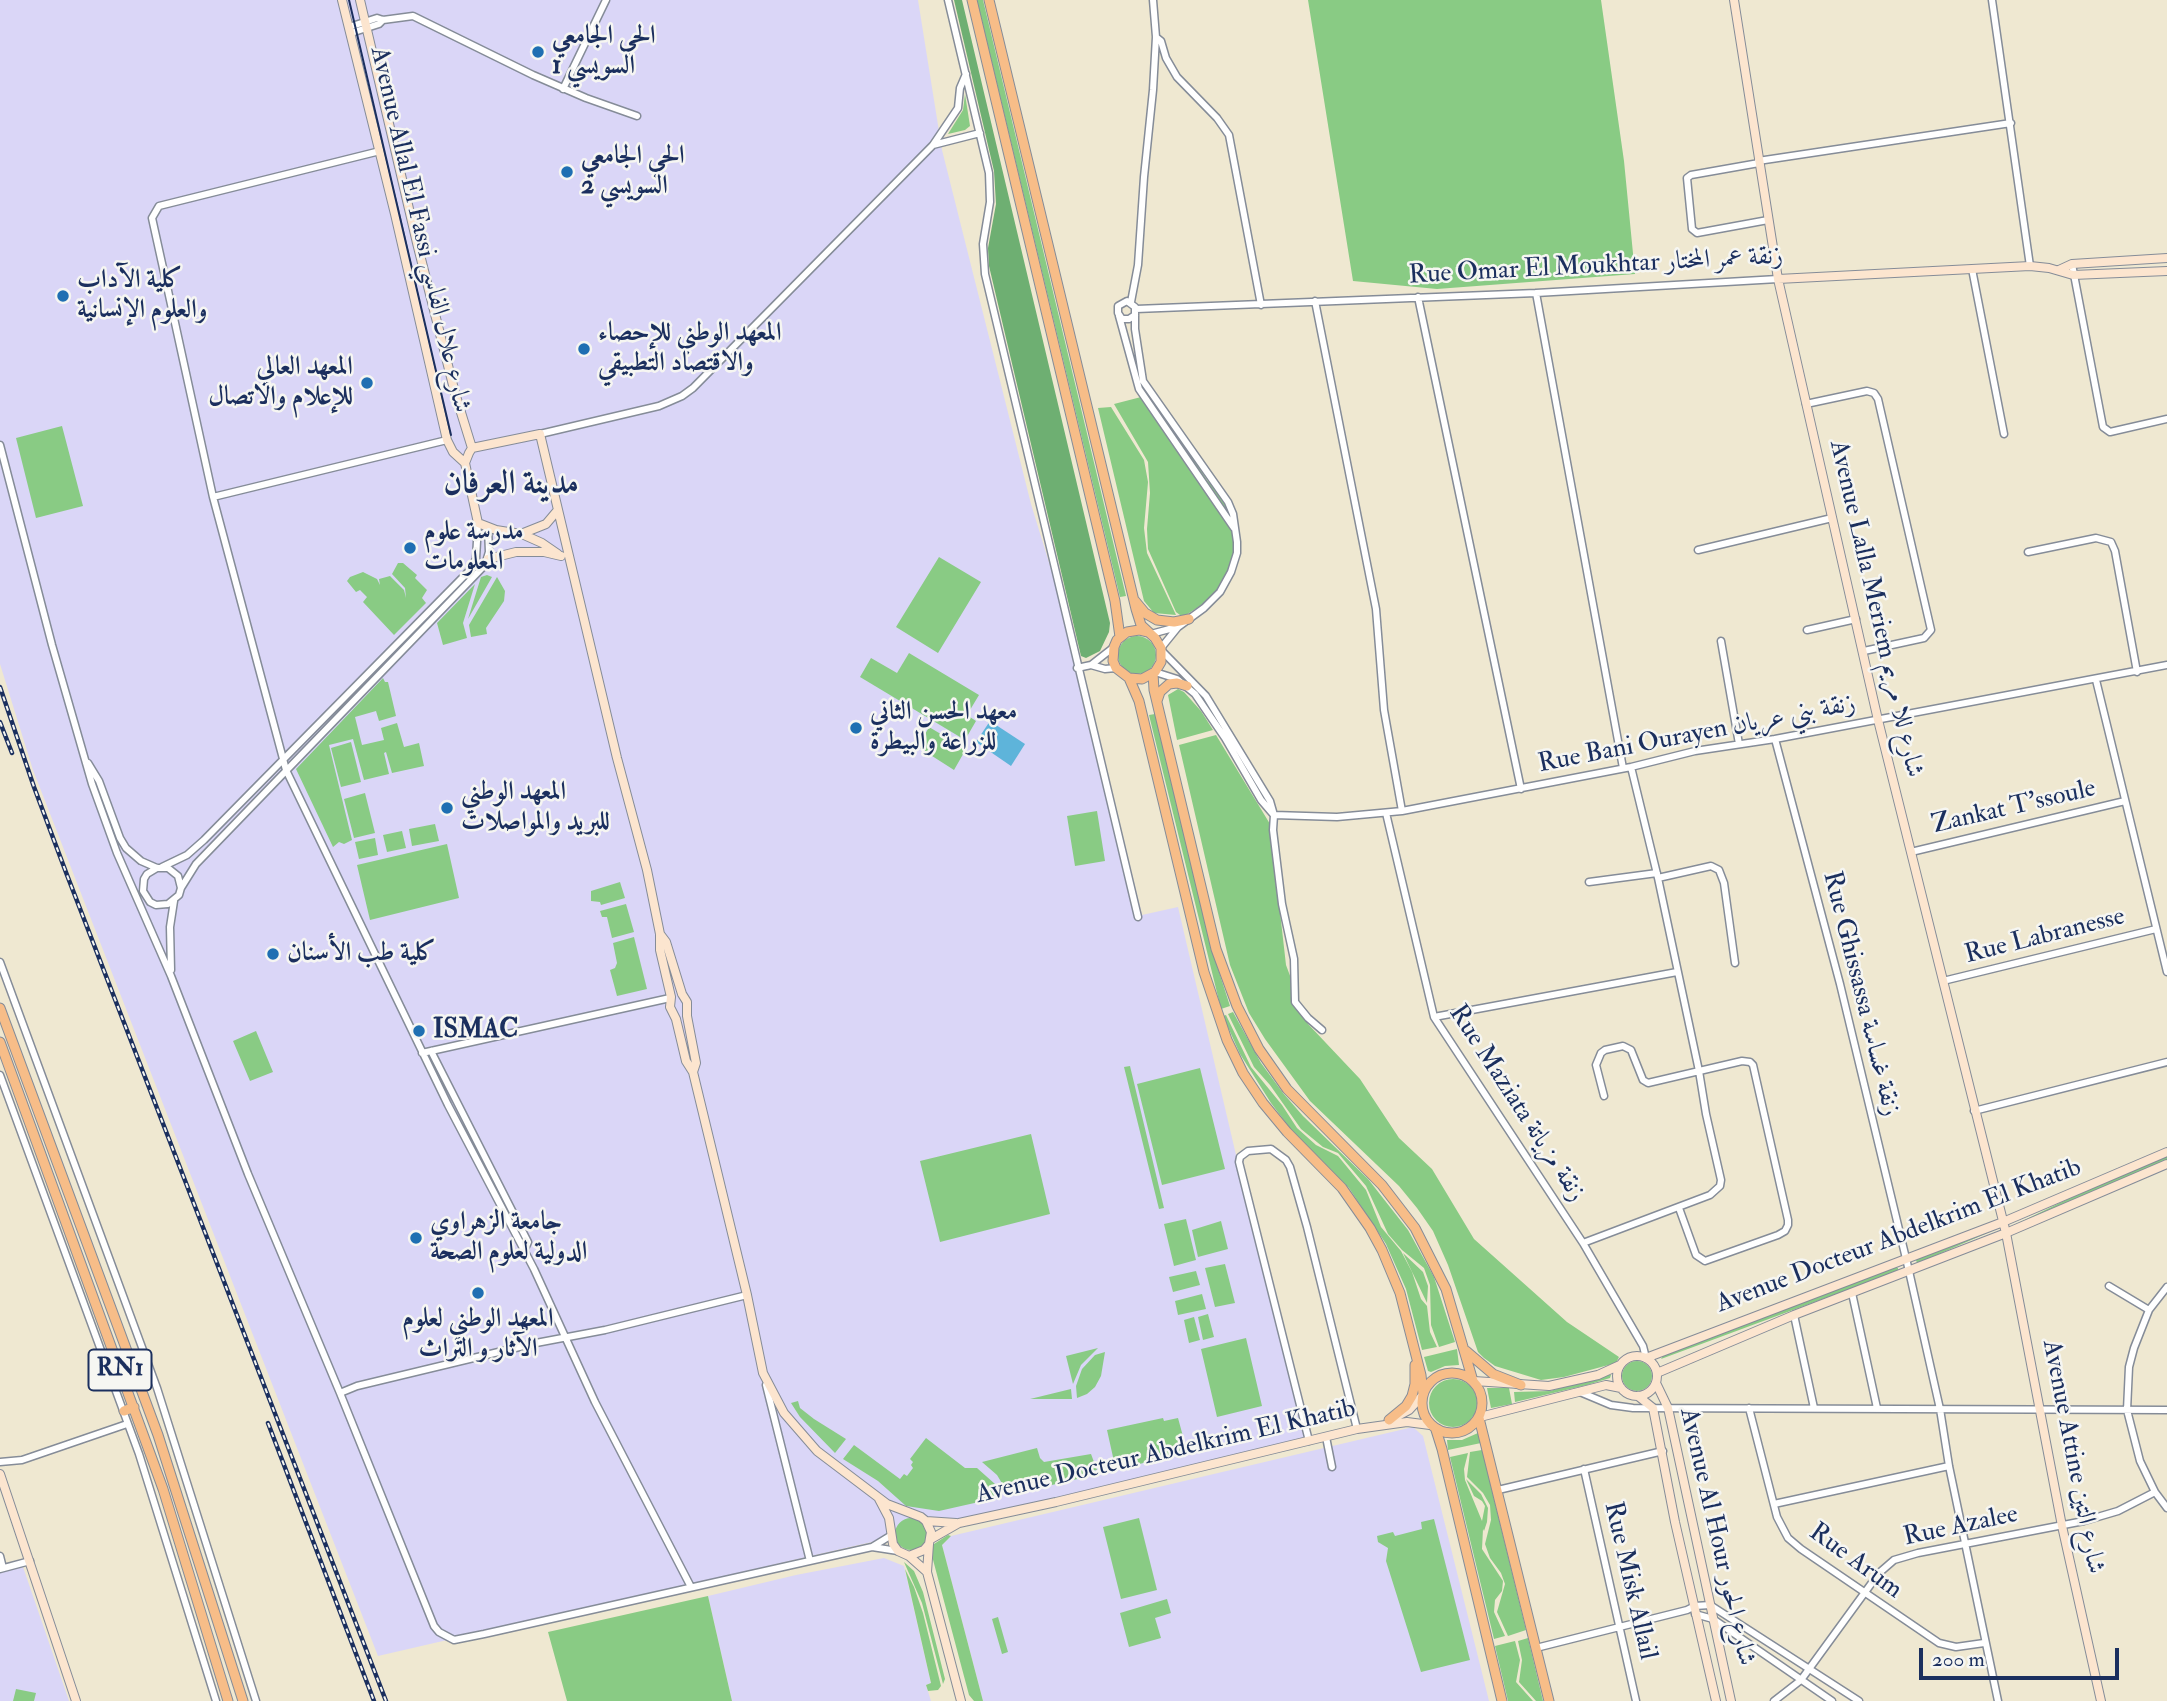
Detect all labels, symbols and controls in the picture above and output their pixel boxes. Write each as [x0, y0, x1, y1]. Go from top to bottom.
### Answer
place label: الحي الجامعي السويسي 1 [552, 21, 656, 82]
street label: Avenue Allal El Fassi شارع علال الفاسي [362, 44, 476, 416]
marker: الحي الجامعي السويسي 1 [530, 44, 546, 60]
place label: الحي الجامعي السويسي 2 [581, 141, 685, 202]
marker: الحي الجامعي السويسي 2 [559, 164, 575, 180]
street label: Rue Omar El Moukhtar زنقة عمر المختار [1408, 242, 1784, 292]
place label: كلية الآداب والعلوم الإنسانية [77, 265, 207, 326]
marker: كلية الآداب والعلوم الإنسانية [55, 288, 71, 304]
place label: المعهد الوطني للإحصاء والاقتصاد التطبيقي [598, 318, 782, 380]
marker: المعهد الوطني للإحصاء والاقتصاد التطبيقي [576, 341, 592, 357]
place label: المعهد العالي للإعلام والاتصال [208, 352, 353, 414]
marker: المعهد العالي للإعلام والاتصال [359, 375, 375, 391]
street label: Avenue Lalla Meriem شارع للا مريم [1821, 437, 1929, 781]
district label: مدينة العرفان [443, 466, 579, 506]
place label: مدرسة علوم المعلومات [424, 517, 524, 578]
marker: مدرسة علوم المعلومات [402, 540, 418, 556]
street label: Rue Bani Ourayen زنقة بني عريان [1536, 689, 1858, 781]
place label: معهد الحسن الثاني للزراعة والبيطرة [870, 697, 1017, 758]
marker: معهد الحسن الثاني للزراعة والبيطرة [848, 720, 864, 736]
street label: Zankat T'ssoule [1929, 774, 2099, 842]
place label: المعهد الوطني للبريد والمواصلات [461, 777, 610, 838]
marker: المعهد الوطني للبريد والمواصلات [439, 800, 455, 816]
street label: Rue Ghissassa زنقة غساسة [1814, 868, 1906, 1120]
street label: Rue Labranesse [1962, 902, 2128, 972]
place label: كلية طب الأسنان [287, 938, 436, 970]
marker: كلية طب الأسنان [265, 946, 281, 962]
street label: Rue Maziata زنقة مزياتة [1441, 1000, 1591, 1208]
place label: ISMAC [433, 1015, 518, 1047]
marker: ISMAC [411, 1023, 427, 1039]
street label: Avenue Docteur Abdelkrim El Khatib [1712, 1153, 2086, 1321]
place label: جامعة الزهراوي الدولية لعلوم الصحة [430, 1207, 588, 1268]
marker: جامعة الزهراوي الدولية لعلوم الصحة [408, 1230, 424, 1246]
marker: المعهد الوطني لعلوم الآثار و التراث [470, 1285, 486, 1301]
place label: المعهد الوطني لعلوم الآثار و التراث [402, 1304, 554, 1366]
street label: Avenue Attine شارع التين [2034, 1337, 2110, 1577]
road number: RN1 [88, 1350, 152, 1390]
street label: Avenue Docteur Abdelkrim El Khatib [973, 1394, 1359, 1512]
street label: Avenue Al Hour شارع الحور [1671, 1405, 1761, 1669]
street label: Rue Misk Allail [1596, 1499, 1662, 1663]
street label: Rue Azalee [1901, 1500, 2021, 1554]
street label: Rue Arum [1802, 1518, 1908, 1606]
scale bar [1922, 1634, 2122, 1678]
text: 200 m [1932, 1646, 1985, 1673]

